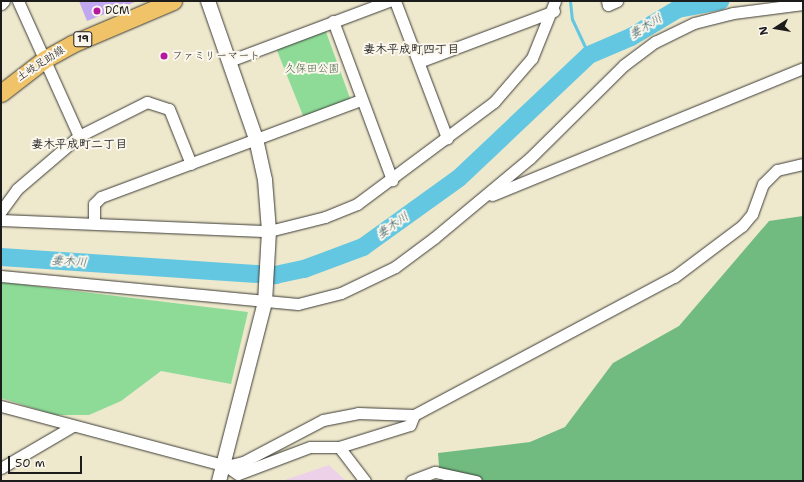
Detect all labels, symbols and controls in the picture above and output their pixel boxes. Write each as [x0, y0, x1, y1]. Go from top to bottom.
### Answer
place label: DCM [105, 4, 130, 18]
marker: DCM [92, 6, 102, 16]
north arrow [756, 8, 796, 48]
water label: 妻木川 [627, 12, 665, 42]
text: N [756, 25, 772, 36]
road number: 19 [73, 31, 93, 47]
street label: 土岐足助線 [14, 43, 68, 85]
district label: 妻木平成町四丁目 [363, 43, 459, 57]
place label: ファミリーマート [172, 49, 260, 63]
marker: ファミリーマート [159, 51, 169, 61]
park label: 久保田公園 [285, 62, 339, 76]
district label: 妻木平成町二丁目 [31, 138, 127, 152]
water label: 妻木川 [374, 210, 412, 242]
water label: 妻木川 [51, 254, 87, 270]
scale bar [10, 448, 84, 474]
text: 50 m [15, 455, 45, 471]

